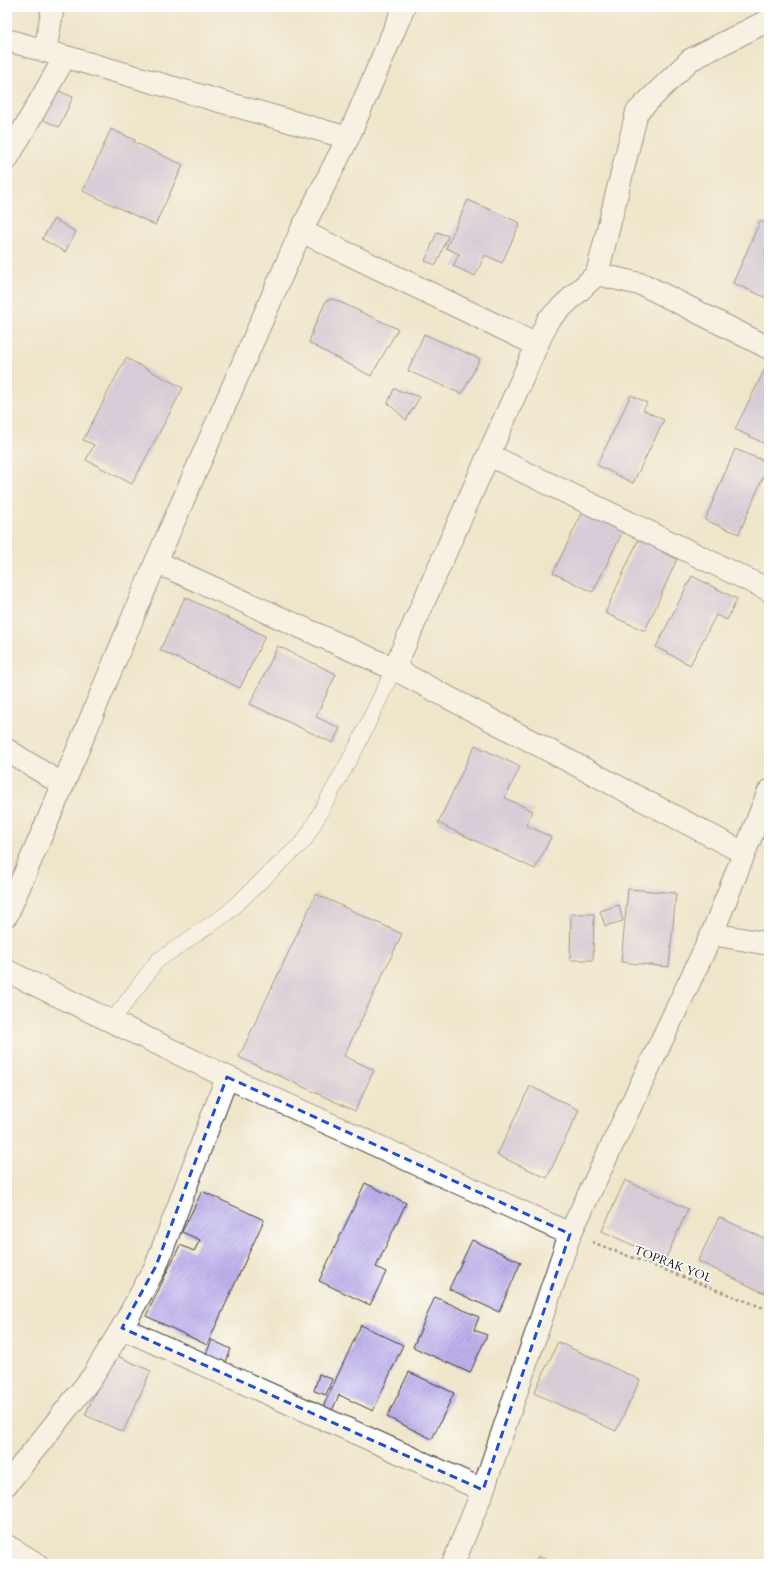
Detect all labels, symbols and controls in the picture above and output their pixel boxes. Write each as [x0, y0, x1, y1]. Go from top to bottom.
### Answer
street label: TOPRAK YOL [632, 1242, 715, 1286]

